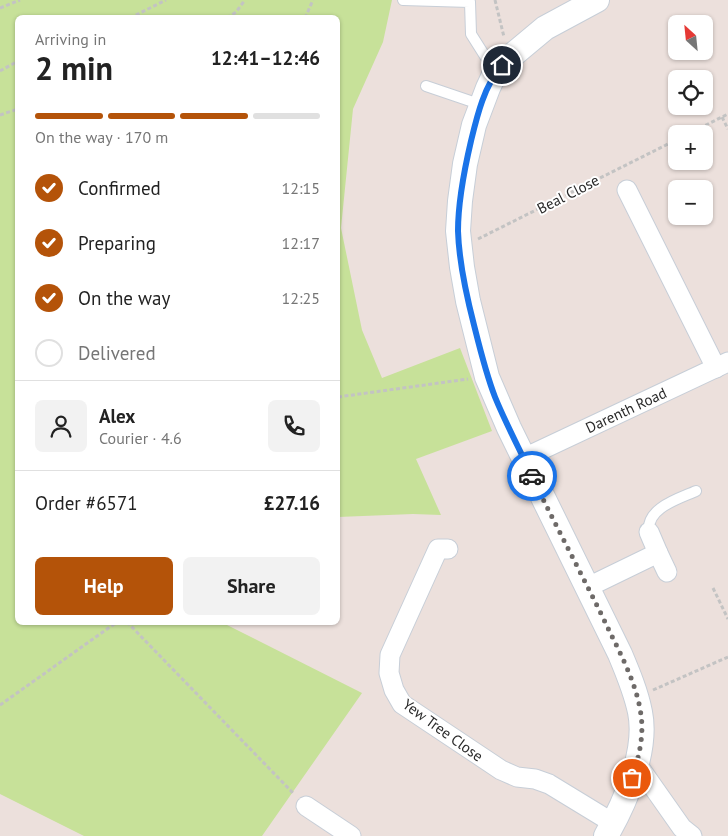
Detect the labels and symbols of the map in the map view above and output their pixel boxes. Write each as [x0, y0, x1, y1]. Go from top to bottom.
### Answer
north arrow [668, 15, 712, 60]
pin [481, 44, 523, 86]
street label: Beal Close [534, 170, 602, 218]
street label: Darenth Road [582, 383, 670, 437]
courier [507, 451, 557, 501]
street label: Yew Tree Close [399, 695, 487, 765]
pin [611, 757, 653, 799]

